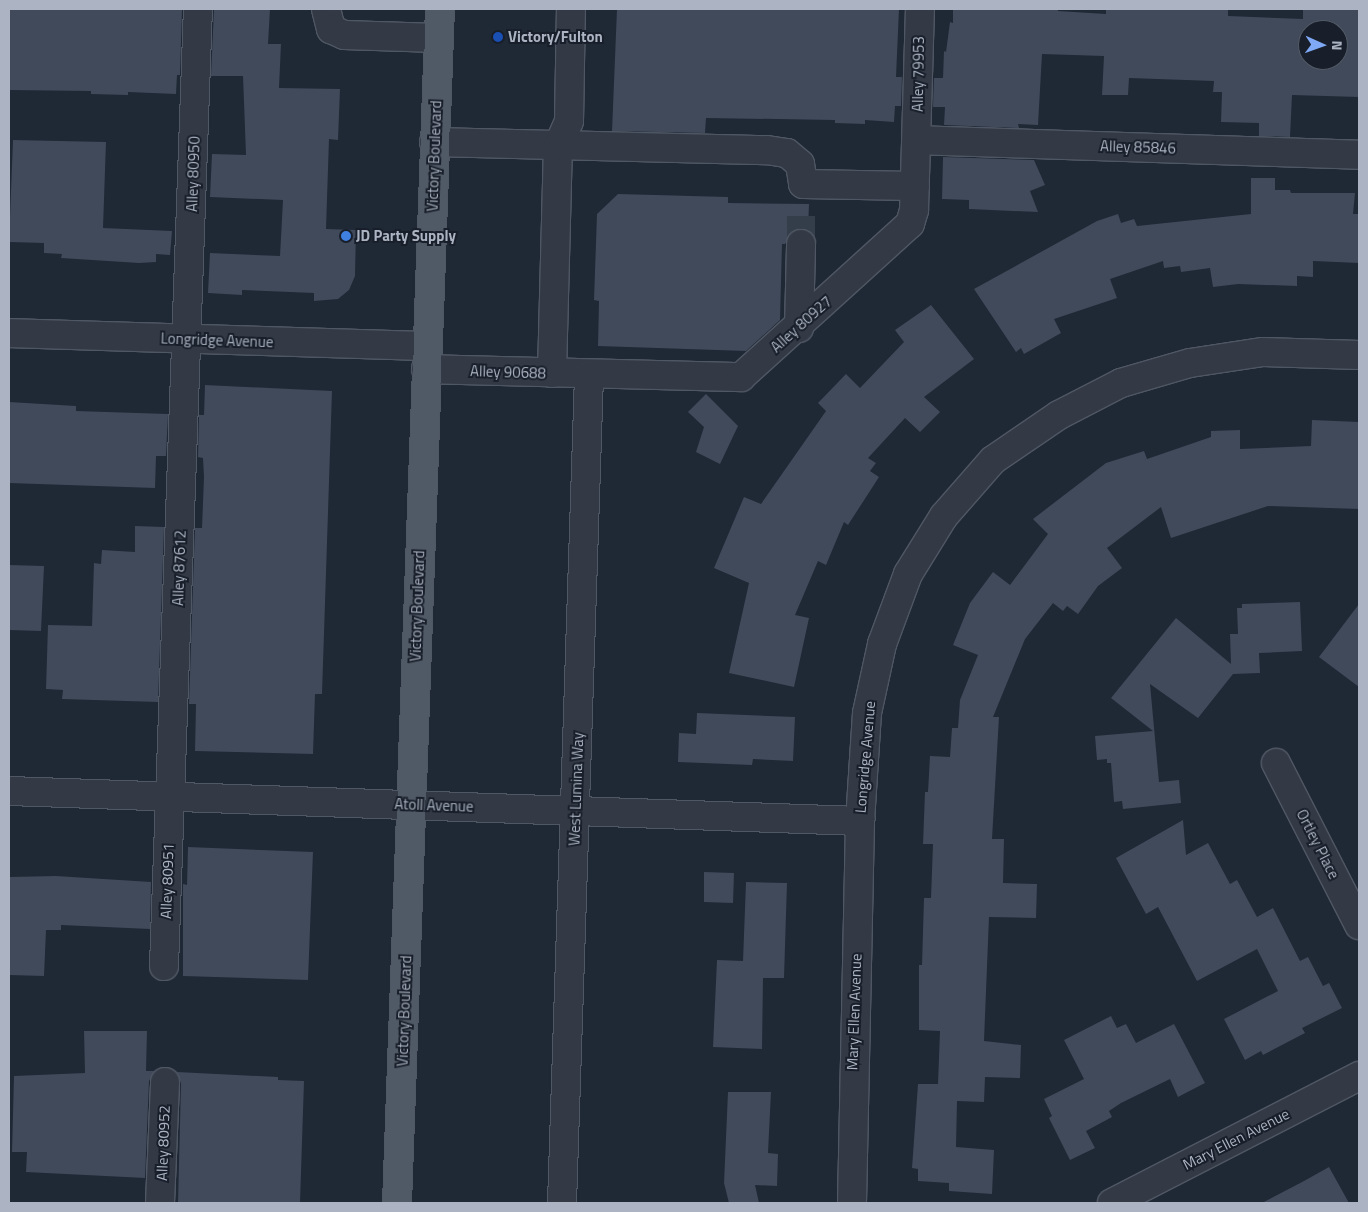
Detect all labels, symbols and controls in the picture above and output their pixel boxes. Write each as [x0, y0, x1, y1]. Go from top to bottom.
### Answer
north arrow [1298, 20, 1348, 70]
place label: Victory/Fulton [508, 28, 603, 46]
marker: Victory/Fulton [492, 31, 504, 43]
street label: Alley 79953 [908, 36, 928, 112]
text: N [1327, 40, 1348, 51]
street label: Victory Boulevard [423, 100, 445, 212]
street label: Alley 80950 [183, 136, 203, 212]
street label: Alley 85846 [1100, 137, 1176, 157]
place label: JD Party Supply [356, 227, 456, 245]
marker: JD Party Supply [340, 230, 352, 242]
street label: Alley 80927 [767, 292, 835, 356]
street label: Longridge Avenue [160, 329, 274, 351]
street label: Alley 90688 [470, 362, 546, 382]
street label: Alley 87612 [169, 530, 189, 606]
street label: Victory Boulevard [406, 550, 428, 662]
street label: Longridge Avenue [851, 700, 879, 814]
street label: West Lumina Way [565, 732, 587, 846]
street label: Atoll Avenue [394, 795, 474, 815]
street label: Ortley Place [1293, 806, 1343, 882]
street label: Alley 80951 [157, 843, 177, 919]
street label: Mary Ellen Avenue [843, 953, 865, 1071]
street label: Victory Boulevard [393, 955, 415, 1067]
street label: Mary Ellen Avenue [1180, 1104, 1292, 1174]
street label: Alley 80952 [153, 1105, 173, 1181]

